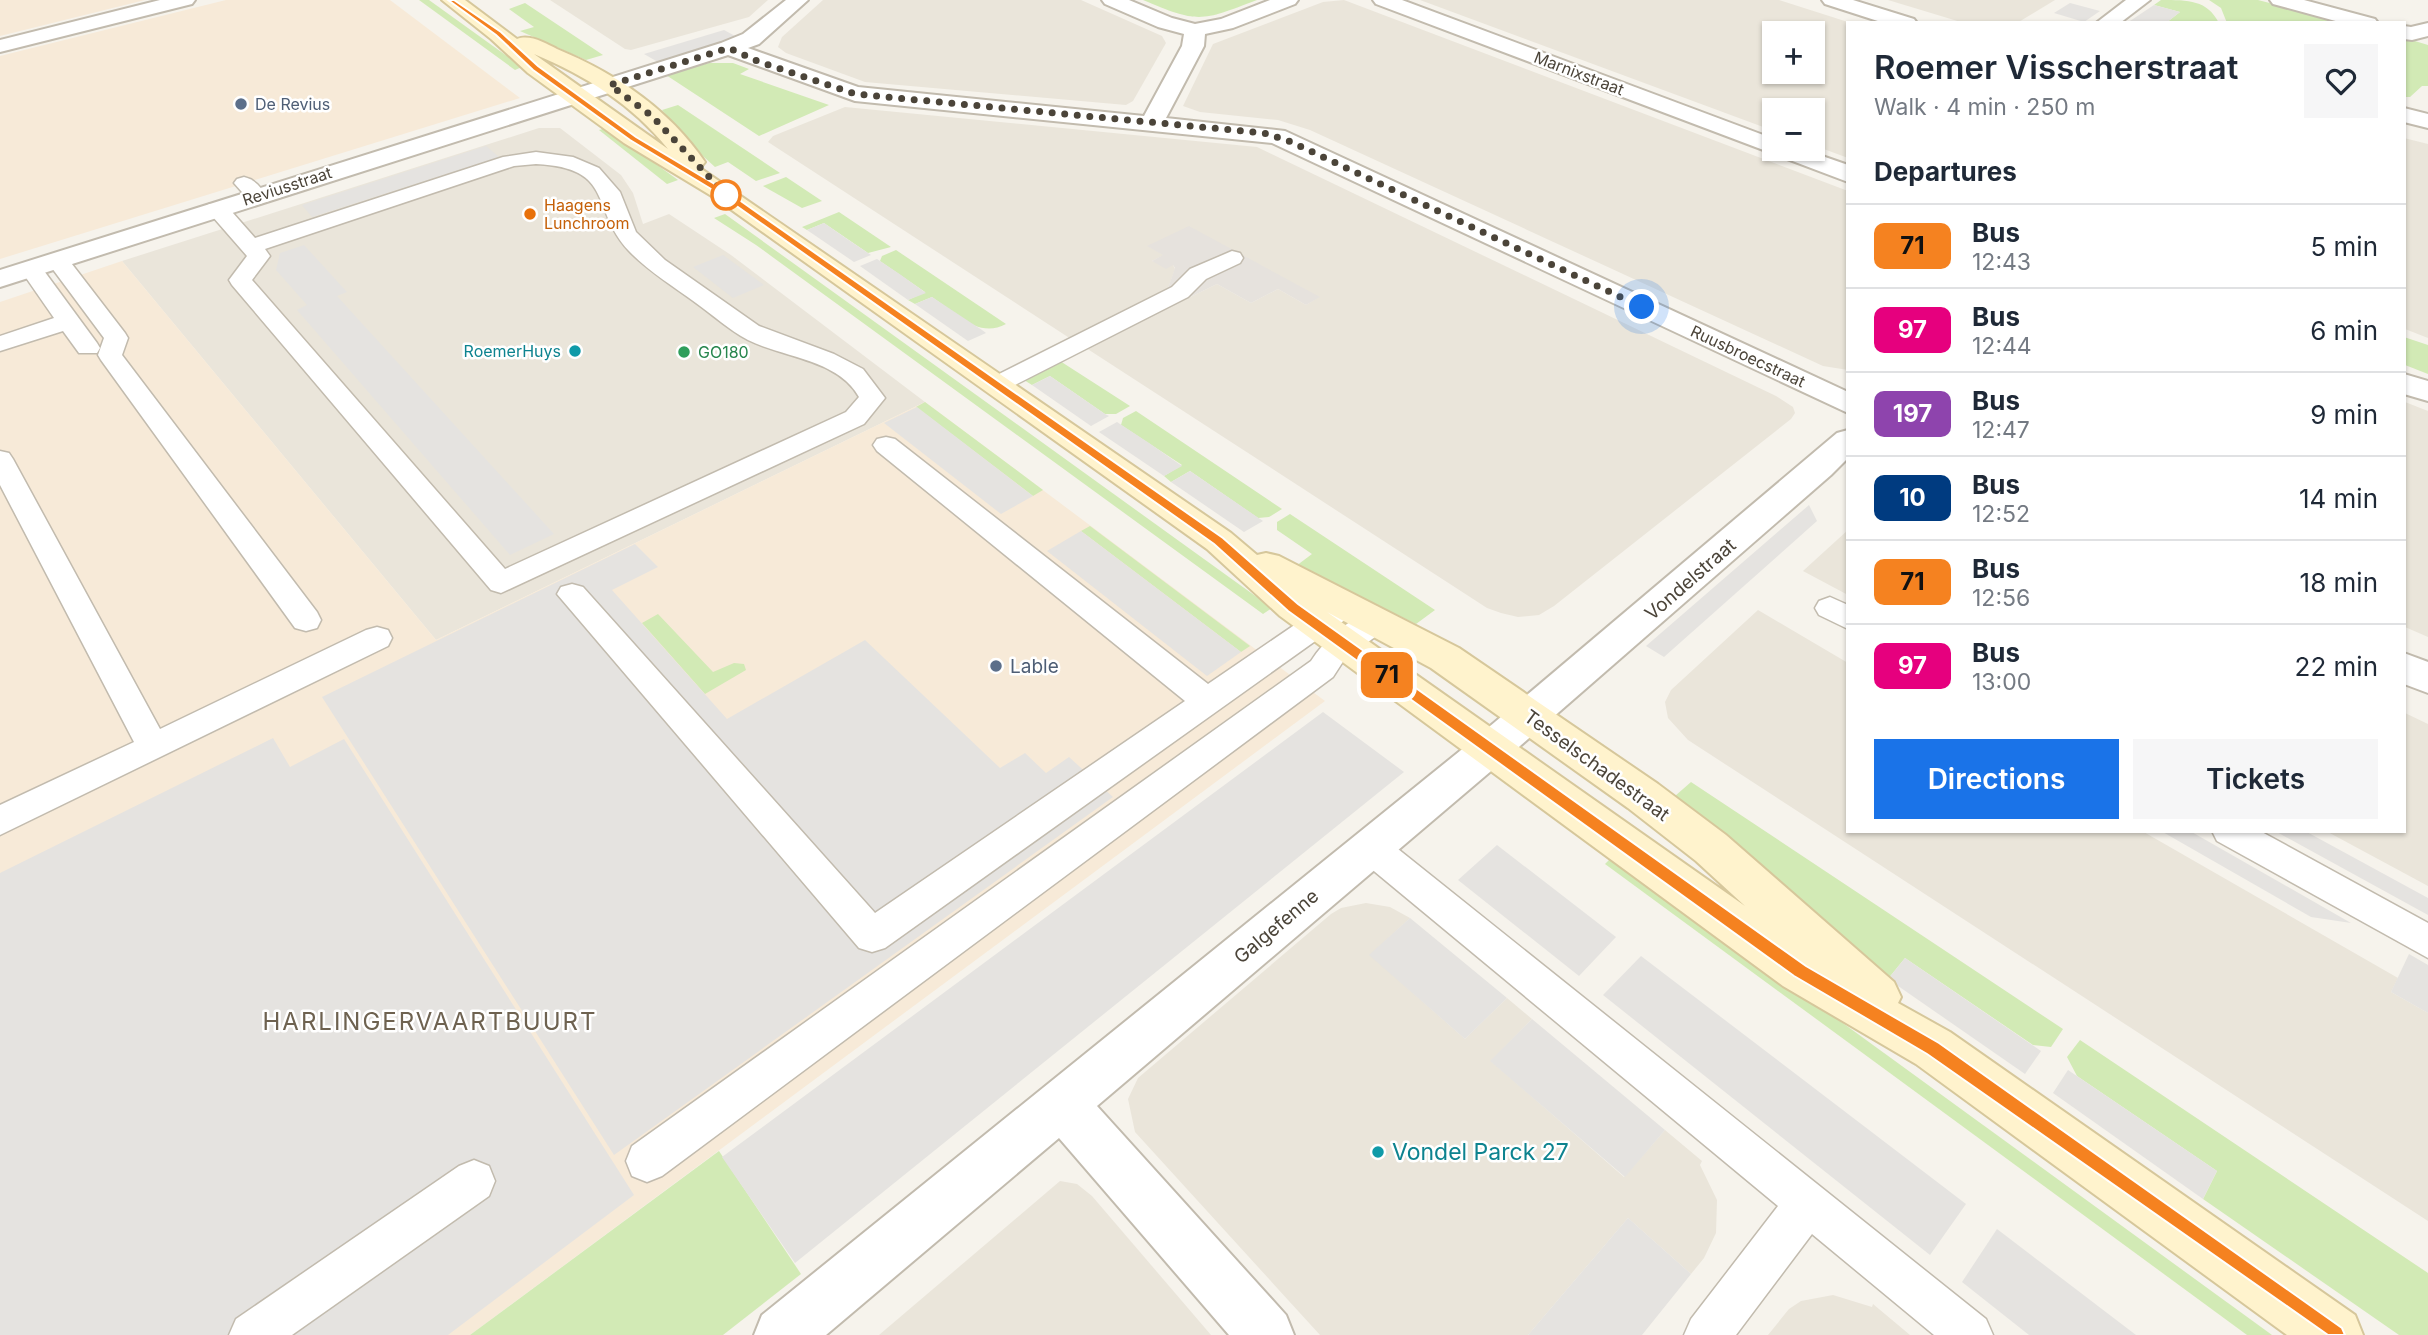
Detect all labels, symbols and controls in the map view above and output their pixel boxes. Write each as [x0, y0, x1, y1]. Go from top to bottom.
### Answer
map controls [1762, 21, 1825, 161]
button: + [1762, 21, 1825, 84]
button: heart [2304, 44, 2378, 118]
street label: Marnixstraat [1531, 47, 1627, 99]
text: Roemer Visscherstraat [1874, 47, 2238, 87]
text: Walk · 4 min · 250 m [1874, 93, 2096, 121]
place label: De Revius [255, 94, 330, 114]
marker: De Revius [233, 96, 249, 112]
button: − [1762, 98, 1825, 161]
text: Departures [1874, 156, 2017, 187]
street label: Reviusstraat [240, 162, 334, 210]
unlabelled marker [711, 180, 741, 210]
place label: Haagens Lunchroom [544, 195, 630, 233]
marker: Haagens Lunchroom [522, 206, 538, 222]
text: Bus [1972, 217, 2020, 248]
text: 71 [1900, 231, 1925, 260]
text: 5 min [2310, 231, 2378, 262]
text: 12:43 [1972, 248, 2031, 276]
your location [1624, 289, 1659, 324]
text: Bus [1972, 301, 2020, 332]
text: 97 [1898, 315, 1927, 344]
text: 6 min [2310, 315, 2378, 346]
street label: Ruusbroecstraat [1687, 321, 1809, 391]
text: 12:44 [1972, 332, 2032, 360]
place label: RoemerHuys [464, 341, 561, 361]
place label: GO180 [698, 342, 749, 362]
marker: RoemerHuys [567, 343, 583, 359]
marker: GO180 [676, 344, 692, 360]
text: Bus [1972, 385, 2020, 416]
text: 197 [1893, 399, 1932, 428]
text: 9 min [2310, 399, 2378, 430]
text: 12:47 [1972, 416, 2030, 444]
text: Bus [1972, 469, 2020, 500]
text: 10 [1899, 483, 1926, 512]
text: 14 min [2299, 483, 2378, 514]
text: 12:52 [1972, 500, 2030, 528]
street label: Vondelstraat [1640, 534, 1741, 625]
text: Bus [1972, 553, 2020, 584]
text: 71 [1900, 567, 1925, 596]
text: 18 min [2300, 567, 2378, 598]
text: 12:56 [1972, 584, 2030, 612]
text: Bus [1972, 637, 2020, 668]
text: 97 [1898, 651, 1927, 680]
text: 22 min [2295, 651, 2378, 682]
line badge: 71 [1356, 652, 1418, 698]
place label: Lable [1010, 655, 1059, 678]
marker: Lable [988, 658, 1004, 674]
text: 71 [1375, 660, 1399, 689]
text: 13:00 [1972, 668, 2031, 696]
street label: Tesselschadestraat [1520, 705, 1674, 826]
button: Directions [1874, 739, 2119, 819]
button: Tickets [2133, 739, 2378, 819]
street label: Galgefenne [1229, 884, 1323, 968]
district label: HARLINGERVAARTBUURT [263, 1007, 598, 1036]
place label: Vondel Parck 27 [1392, 1138, 1569, 1166]
marker: Vondel Parck 27 [1370, 1144, 1386, 1160]

